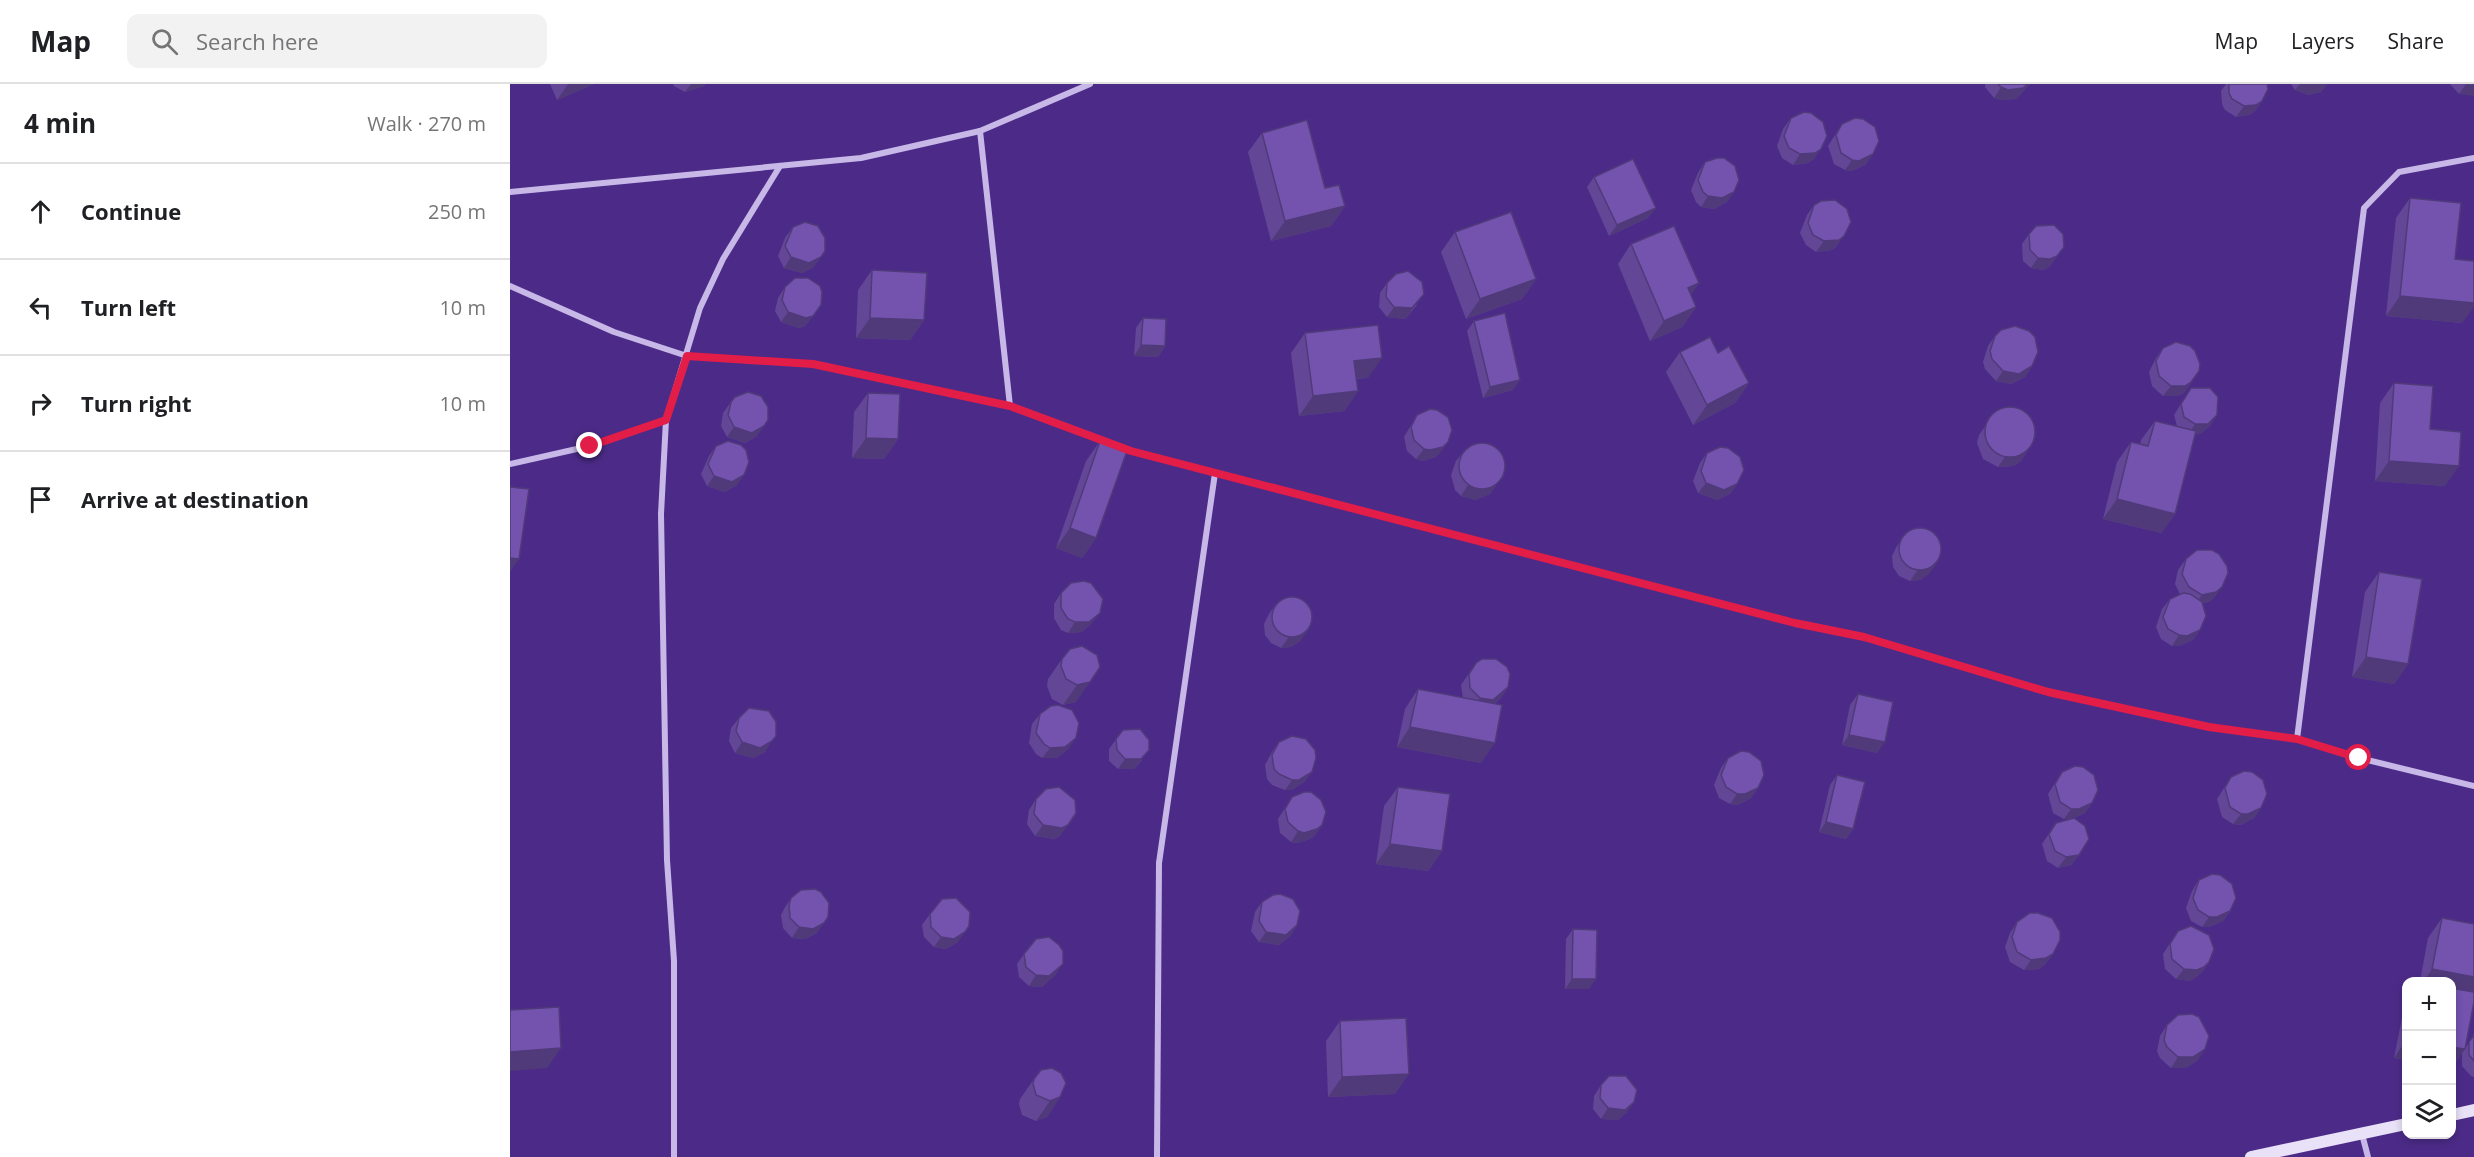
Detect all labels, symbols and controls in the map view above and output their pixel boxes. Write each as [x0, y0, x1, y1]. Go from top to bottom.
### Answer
search box [127, 14, 547, 68]
text: Map [30, 22, 91, 60]
icon: search [148, 25, 181, 58]
text: Search here [196, 26, 319, 56]
text: Map [2215, 27, 2258, 55]
text: Layers [2291, 27, 2355, 55]
text: Share [2388, 27, 2444, 55]
text: 4 min [24, 105, 96, 141]
text: Walk · 270 m [367, 110, 486, 137]
icon: ahead [24, 195, 57, 228]
text: Continue [81, 196, 181, 226]
text: 250 m [428, 198, 486, 225]
icon: left [24, 291, 57, 324]
text: Turn left [81, 292, 176, 322]
text: 10 m [439, 294, 486, 321]
icon: right [24, 387, 57, 420]
text: Turn right [81, 388, 192, 418]
text: 10 m [439, 390, 486, 417]
route end [576, 432, 602, 458]
icon: arrive [24, 483, 57, 516]
text: Arrive at destination [81, 484, 309, 514]
route start [2345, 744, 2371, 770]
map controls [2402, 977, 2456, 1139]
button: + [2402, 977, 2456, 1031]
button: − [2402, 1031, 2456, 1085]
button: layers [2402, 1085, 2456, 1139]

